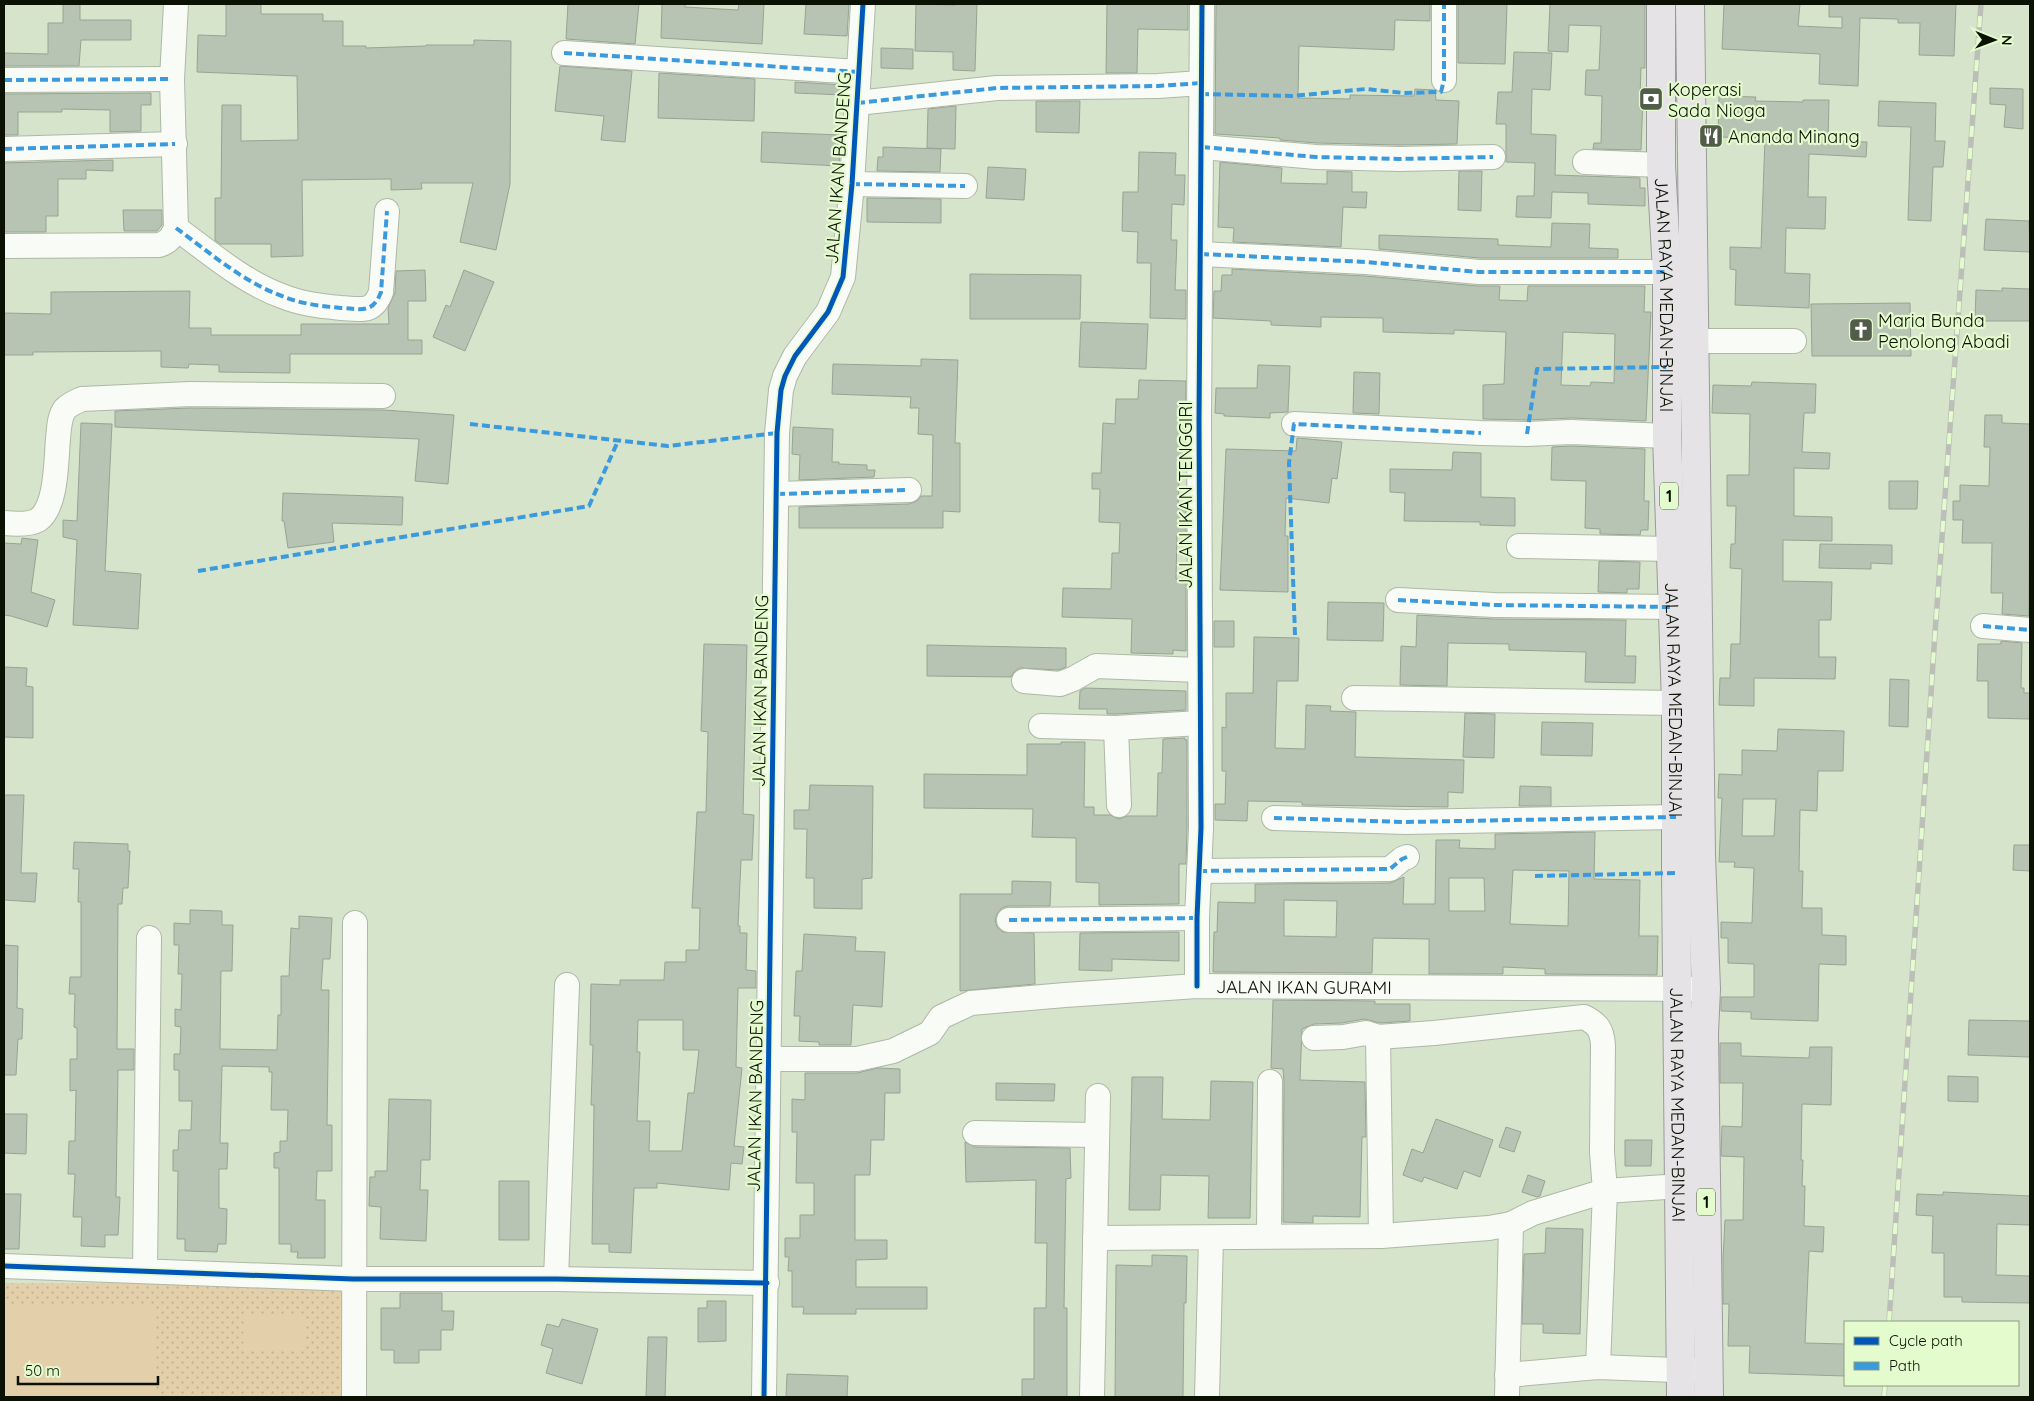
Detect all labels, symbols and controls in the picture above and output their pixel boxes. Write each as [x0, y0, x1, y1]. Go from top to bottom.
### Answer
north arrow [1969, 15, 2019, 65]
text: N [1998, 35, 2016, 46]
street label: JALAN IKAN BANDENG [820, 71, 856, 265]
place label: Koperasi Sada Nioga [1668, 78, 1766, 122]
bank icon: Koperasi Sada Nioga [1638, 86, 1664, 112]
restaurant icon: Ananda Minang [1698, 123, 1724, 149]
place label: Ananda Minang [1728, 125, 1860, 148]
street label: JALAN RAYA MEDAN-BINJAI [1650, 177, 1679, 412]
place label: Maria Bunda Penolong Abadi [1878, 309, 2010, 353]
church icon: Maria Bunda Penolong Abadi [1848, 317, 1874, 343]
street label: JALAN IKAN TENGGIRI [1174, 401, 1197, 589]
road number: 1 [1660, 482, 1678, 510]
street label: JALAN RAYA MEDAN-BINJAI [1660, 582, 1688, 817]
street label: JALAN IKAN BANDENG [747, 595, 773, 787]
street label: JALAN IKAN GURAMI [1216, 975, 1392, 999]
street label: JALAN RAYA MEDAN-BINJAI [1666, 987, 1691, 1222]
street label: JALAN IKAN BANDENG [742, 1000, 768, 1192]
road number: 1 [1697, 1188, 1715, 1216]
legend [1844, 1321, 2019, 1386]
text: Cycle path [1889, 1331, 1963, 1350]
scale bar [18, 1354, 158, 1386]
text: Path [1889, 1356, 1921, 1375]
text: 50 m [25, 1361, 60, 1380]

